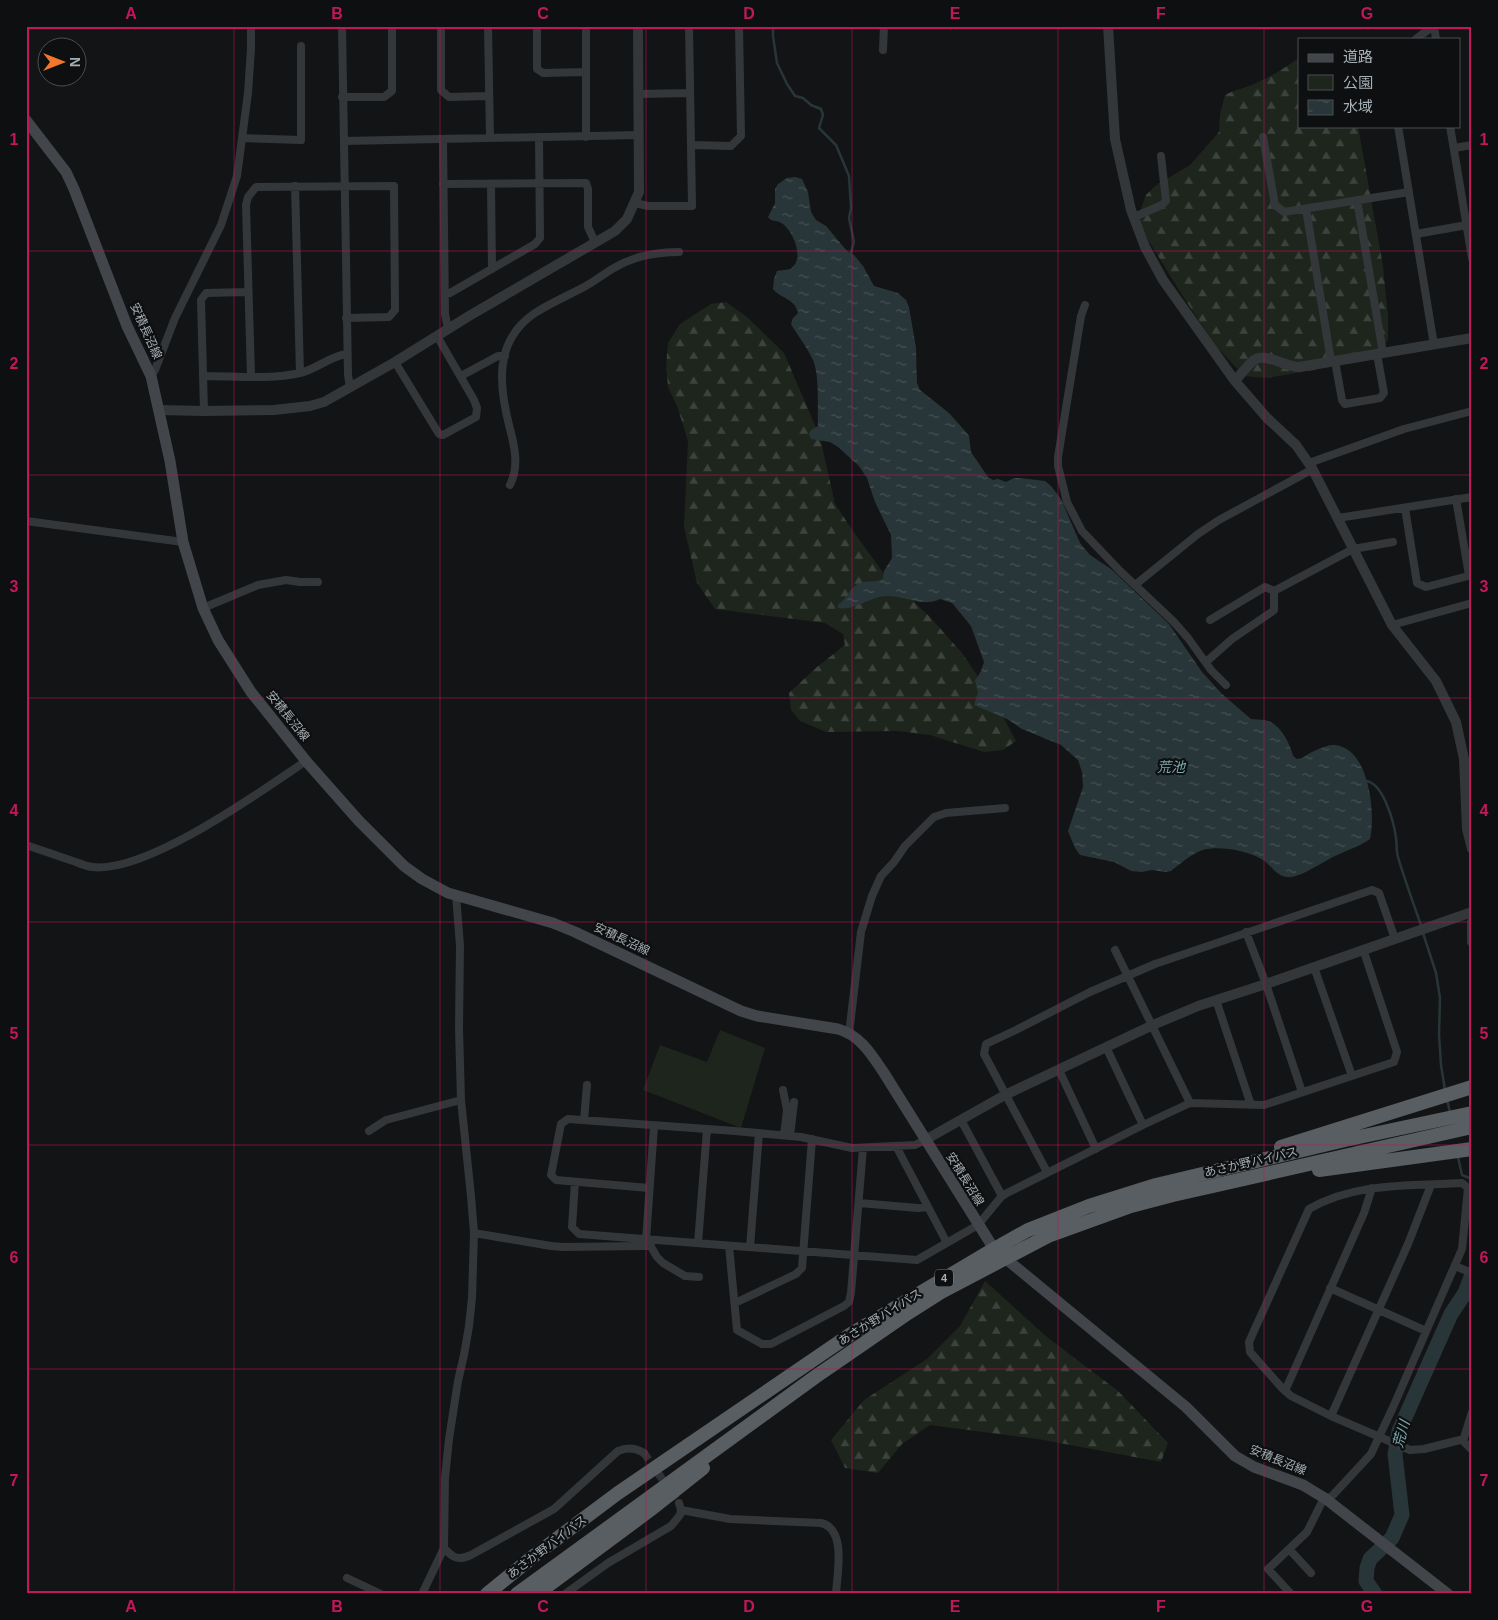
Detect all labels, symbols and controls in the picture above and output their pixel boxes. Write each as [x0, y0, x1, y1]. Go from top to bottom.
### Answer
text: A [125, 5, 137, 22]
text: B [331, 5, 343, 22]
text: C [537, 5, 549, 22]
text: D [743, 5, 755, 22]
text: E [950, 5, 961, 22]
text: F [1156, 5, 1166, 22]
text: G [1361, 5, 1373, 22]
north arrow [38, 38, 88, 88]
legend [1298, 38, 1460, 128]
text: 道路 [1343, 48, 1373, 65]
text: N [67, 57, 83, 67]
text: 公園 [1343, 74, 1373, 91]
text: 水域 [1343, 98, 1373, 115]
text: 1 [10, 131, 19, 148]
text: 1 [1480, 131, 1489, 148]
street label: 安積長沼線 [127, 301, 165, 361]
text: 2 [10, 355, 19, 372]
text: 2 [1480, 355, 1489, 372]
text: 3 [10, 578, 19, 595]
text: 3 [1480, 578, 1489, 595]
street label: 安積長沼線 [264, 688, 312, 744]
water label: 荒池 [1157, 759, 1187, 775]
text: 4 [10, 802, 19, 819]
text: 4 [1480, 802, 1489, 819]
street label: 安積長沼線 [592, 920, 652, 958]
text: 5 [10, 1025, 19, 1042]
text: 5 [1480, 1025, 1489, 1042]
street label: あさか野バイパス [1203, 1144, 1299, 1180]
street label: 安積長沼線 [943, 1150, 987, 1208]
text: 6 [10, 1249, 19, 1266]
text: 6 [1480, 1249, 1489, 1266]
road number: 4 [935, 1270, 953, 1286]
street label: あさか野バイパス [836, 1286, 924, 1348]
water label: 荒川 [1389, 1416, 1413, 1450]
street label: 安積長沼線 [1248, 1442, 1308, 1478]
text: 7 [10, 1472, 19, 1489]
text: 7 [1480, 1472, 1489, 1489]
street label: あさか野バイパス [505, 1513, 589, 1581]
text: A [125, 1598, 137, 1615]
text: B [331, 1598, 343, 1615]
text: C [537, 1598, 549, 1615]
text: D [743, 1598, 755, 1615]
text: E [950, 1598, 961, 1615]
text: F [1156, 1598, 1166, 1615]
text: G [1361, 1598, 1373, 1615]

